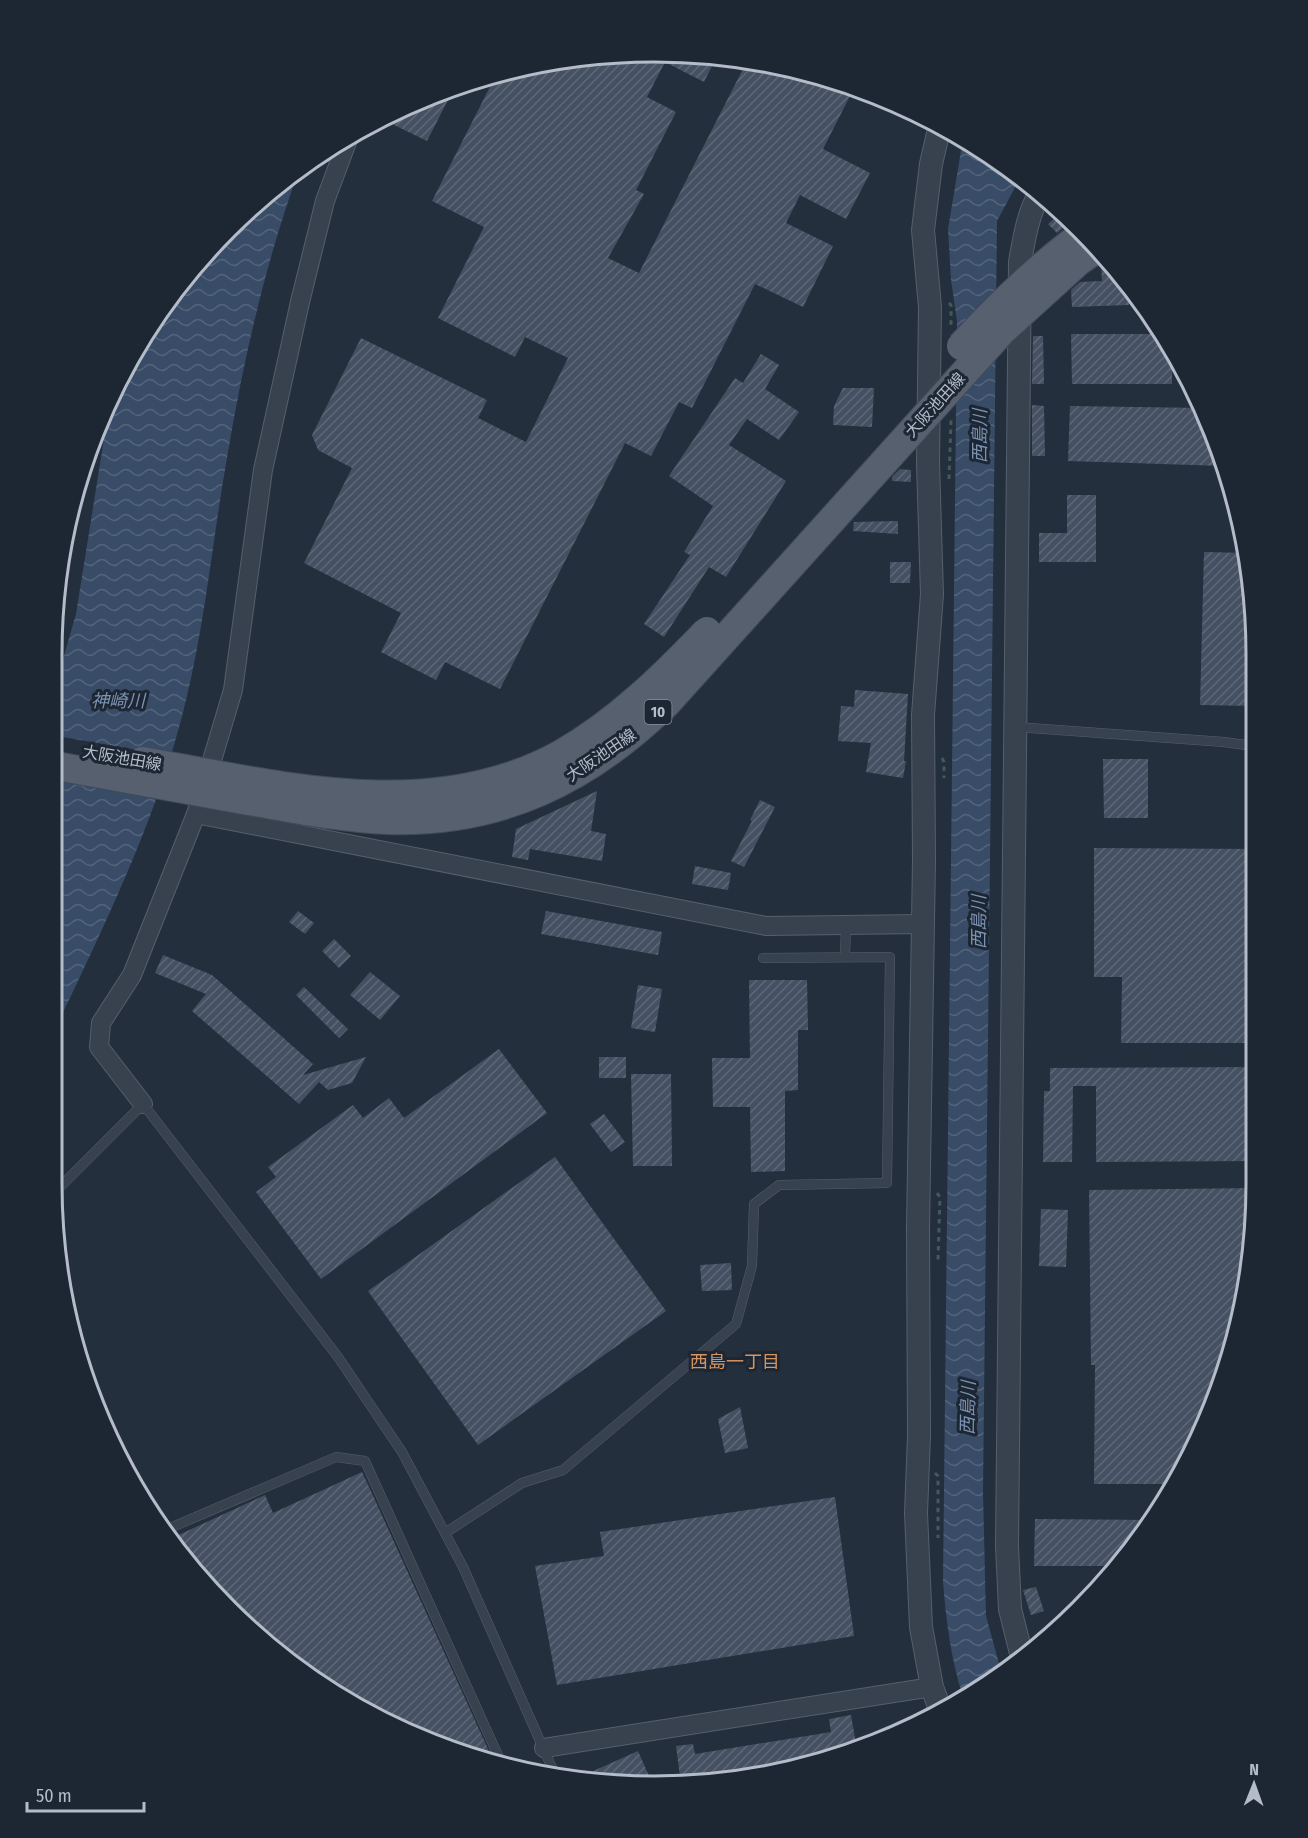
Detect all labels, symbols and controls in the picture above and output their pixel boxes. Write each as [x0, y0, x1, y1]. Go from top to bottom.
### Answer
street label: 大阪池田線 [901, 369, 969, 441]
water label: 西島川 [969, 407, 991, 463]
water label: 神崎川 [91, 690, 147, 712]
road number: 10 [644, 700, 672, 724]
street label: 大阪池田線 [563, 725, 639, 785]
street label: 大阪池田線 [81, 742, 163, 774]
water label: 西島川 [968, 893, 990, 949]
district label: 西島一丁目 [690, 1351, 780, 1373]
water label: 西島川 [957, 1379, 980, 1435]
north arrow [1224, 1754, 1284, 1814]
text: N [1249, 1760, 1259, 1779]
scale bar [27, 1775, 144, 1813]
text: 50 m [36, 1785, 72, 1807]

